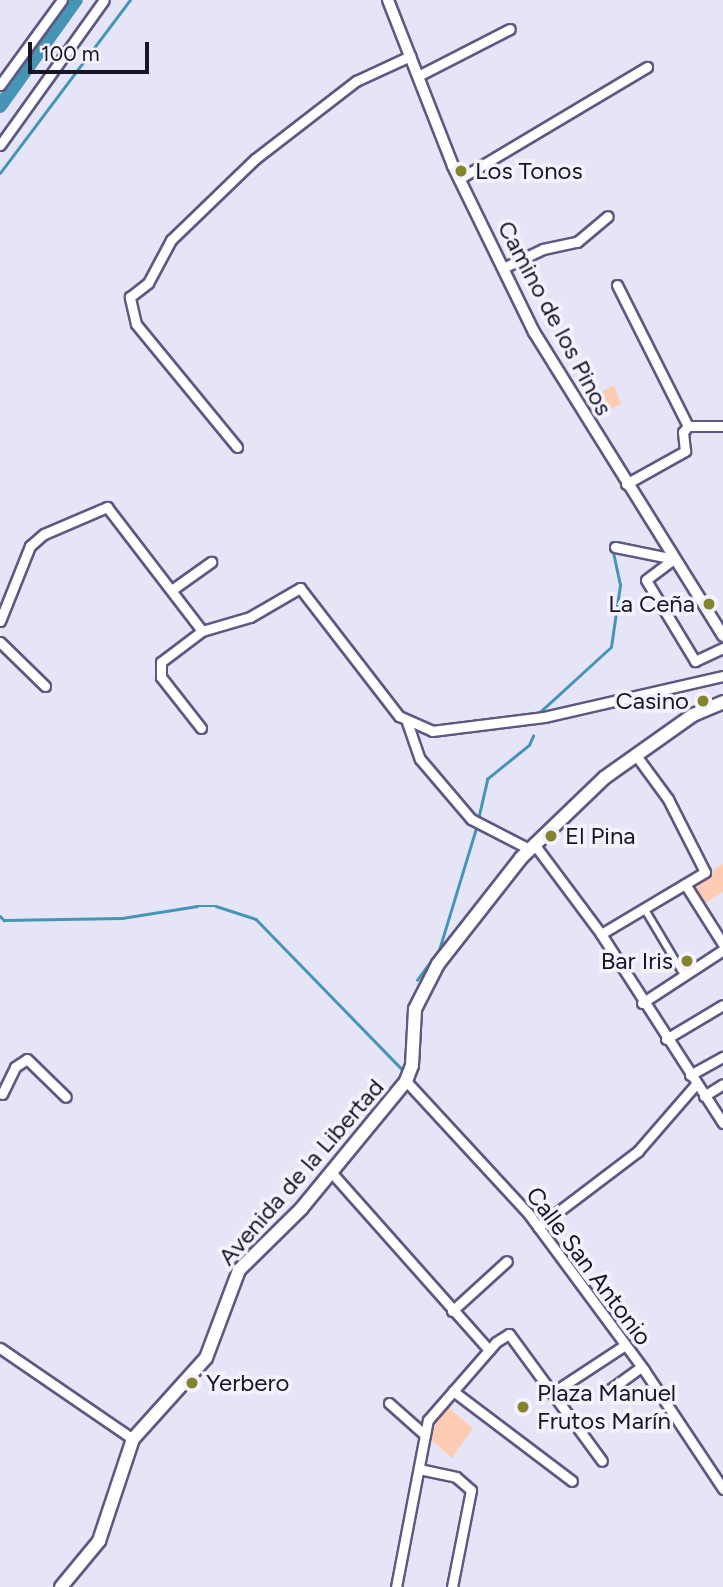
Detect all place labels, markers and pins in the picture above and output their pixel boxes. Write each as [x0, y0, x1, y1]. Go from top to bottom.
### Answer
place label: Los Tonos [475, 157, 583, 185]
marker: Los Tonos [453, 163, 469, 179]
place label: La Ceña [608, 590, 695, 618]
marker: La Ceña [701, 596, 717, 612]
place label: Casino [615, 687, 689, 715]
marker: Casino [695, 693, 711, 709]
place label: El Pina [565, 822, 636, 850]
marker: El Pina [543, 828, 559, 844]
place label: Bar Iris [601, 947, 673, 975]
marker: Bar Iris [679, 953, 695, 969]
place label: Yerbero [206, 1369, 289, 1397]
marker: Yerbero [184, 1375, 200, 1391]
place label: Plaza Manuel Frutos Marín [537, 1379, 676, 1435]
marker: Plaza Manuel Frutos Marín [515, 1399, 531, 1415]

